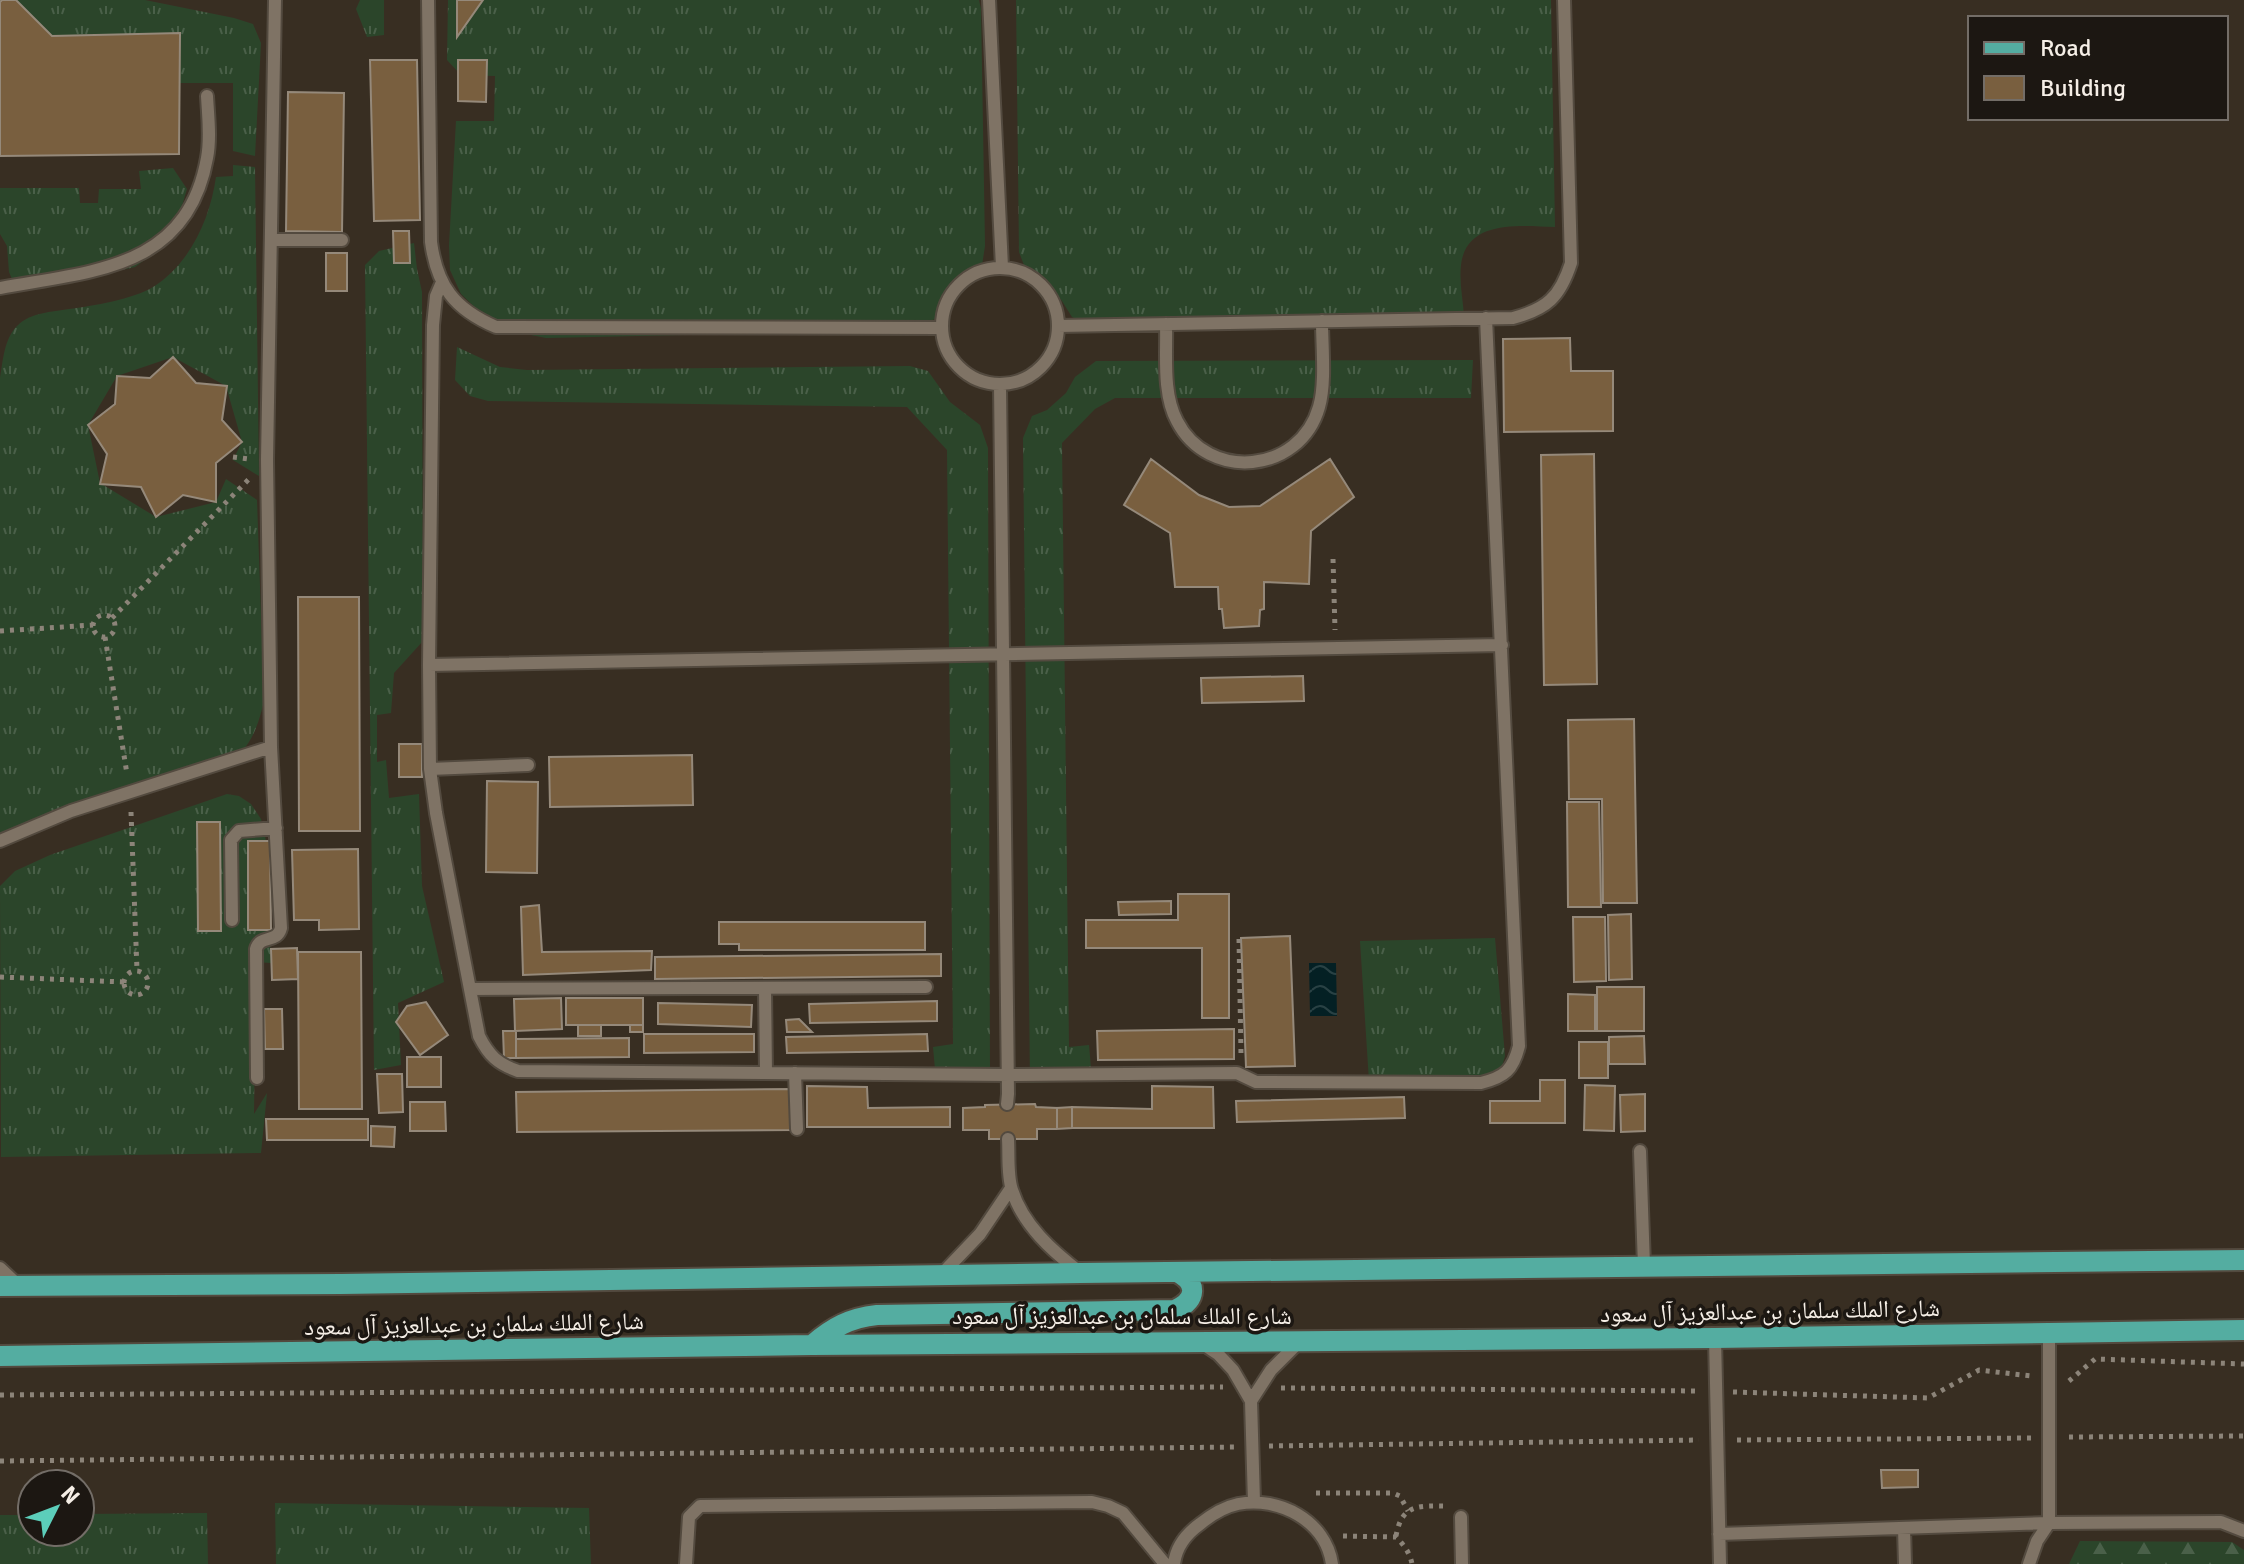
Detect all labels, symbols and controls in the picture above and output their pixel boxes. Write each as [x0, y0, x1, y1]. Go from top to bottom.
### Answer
legend [1968, 16, 2228, 120]
text: Road [2040, 33, 2091, 63]
text: Building [2040, 73, 2126, 103]
street label: شارع الملك سلمان بن عبدالعزيز آل سعود [1600, 1293, 1940, 1329]
street label: شارع الملك سلمان بن عبدالعزيز آل سعود [952, 1301, 1292, 1331]
street label: شارع الملك سلمان بن عبدالعزيز آل سعود [304, 1306, 644, 1342]
north arrow [16, 1468, 96, 1548]
text: N [55, 1480, 86, 1510]

